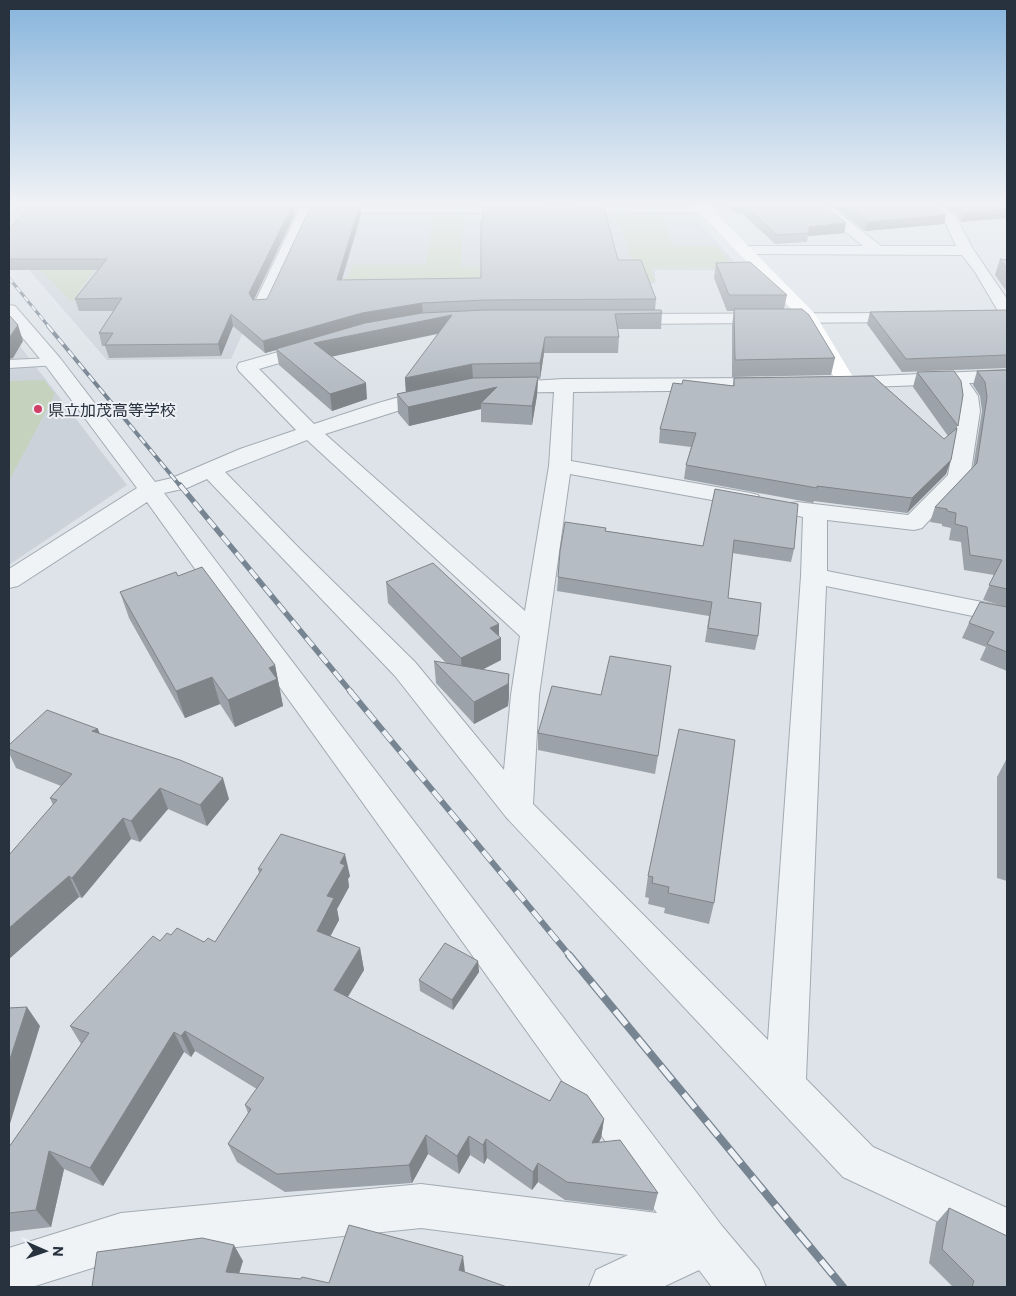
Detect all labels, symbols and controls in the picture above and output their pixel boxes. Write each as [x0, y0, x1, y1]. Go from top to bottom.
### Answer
place label: 県立加茂高等学校 [48, 400, 176, 419]
marker: 県立加茂高等学校 [32, 403, 44, 415]
north arrow [20, 1226, 70, 1276]
text: N [50, 1246, 67, 1257]

